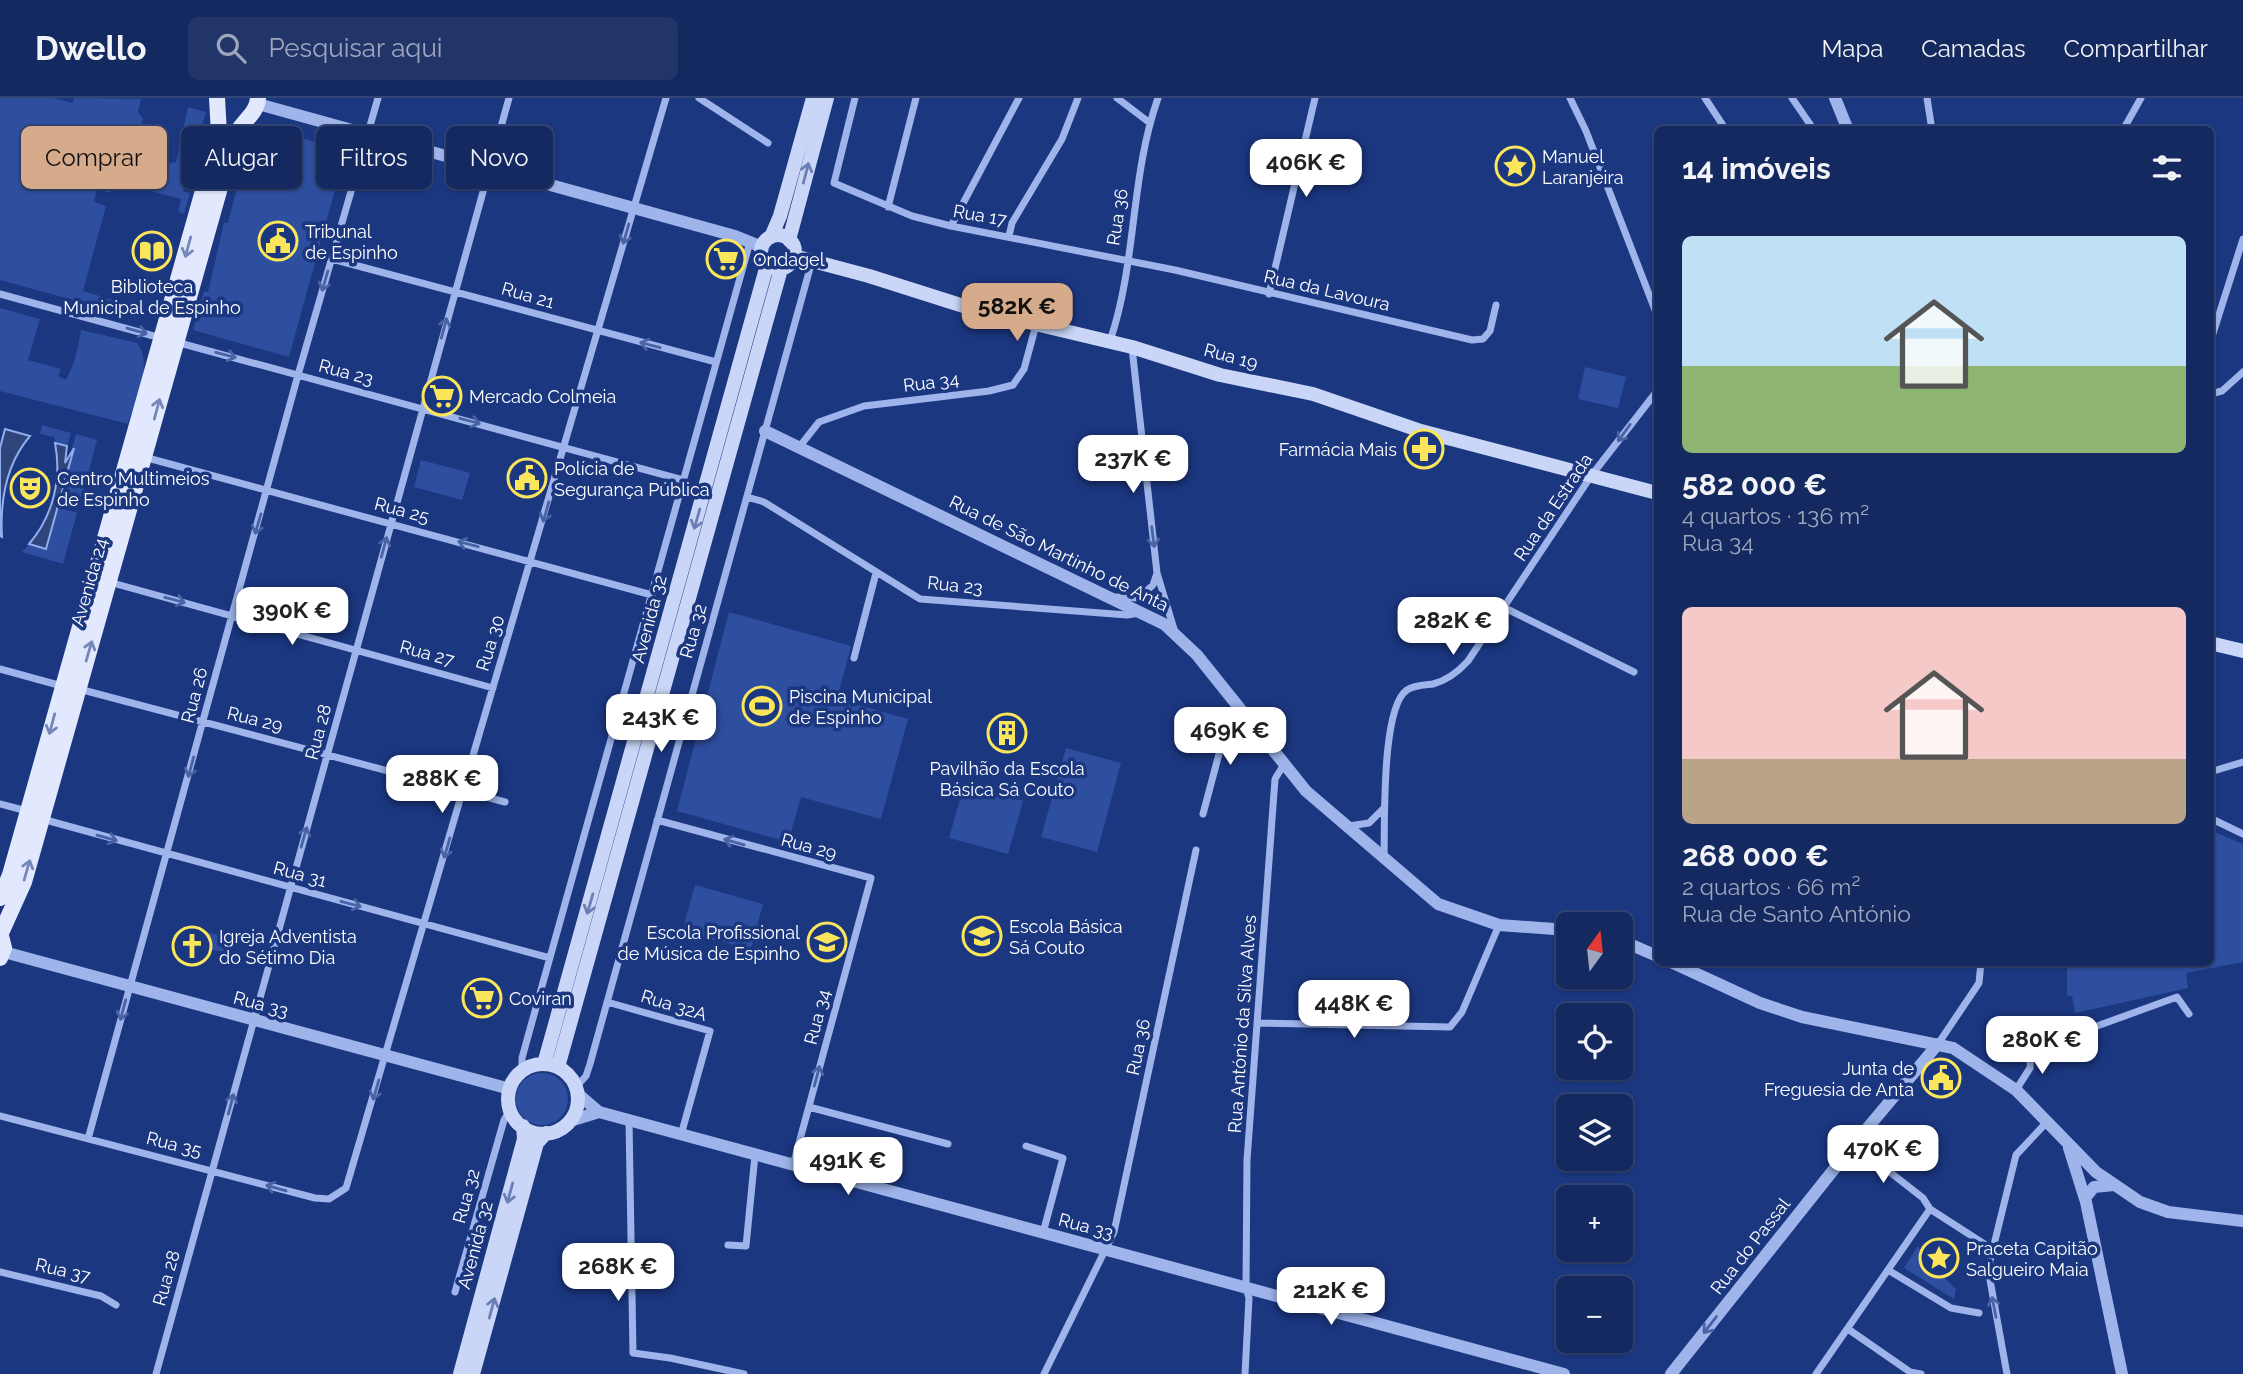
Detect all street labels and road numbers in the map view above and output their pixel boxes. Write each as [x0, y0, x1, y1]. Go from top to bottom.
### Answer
street label: Rua 36 [1102, 187, 1132, 247]
street label: Rua 17 [952, 200, 1009, 230]
street label: Rua da Lavoura [1262, 265, 1392, 315]
street label: Rua 21 [499, 277, 557, 313]
street label: Rua 19 [1202, 339, 1260, 373]
street label: Rua 23 [316, 355, 376, 389]
street label: Rua 34 [902, 368, 960, 396]
street label: Rua da Estrada [1509, 449, 1597, 565]
street label: Rua de São Martinho de Anta [946, 491, 1172, 615]
street label: Rua 25 [372, 493, 432, 527]
street label: Avenida 24 [66, 535, 112, 628]
street label: Rua 23 [926, 572, 984, 598]
street label: Avenida 32 [627, 573, 671, 665]
street label: Rua 32 [675, 601, 711, 661]
street label: Rua 30 [472, 613, 508, 673]
street label: Rua 27 [397, 636, 457, 670]
street label: Rua 26 [176, 665, 212, 725]
street label: Rua 29 [225, 702, 285, 736]
street label: Rua 28 [301, 702, 335, 762]
street label: Rua 29 [779, 829, 839, 863]
street label: Rua 31 [271, 857, 329, 891]
street label: Rua António da Silva Alves [1224, 914, 1260, 1134]
street label: Rua 32A [638, 985, 710, 1025]
street label: Rua 33 [231, 987, 291, 1021]
street label: Rua 34 [800, 987, 834, 1047]
street label: Rua 36 [1122, 1017, 1154, 1077]
street label: Rua 35 [144, 1127, 204, 1161]
street label: Rua 32 [448, 1166, 484, 1226]
street label: Rua do Passal [1706, 1194, 1794, 1298]
street label: Avenida 32 [453, 1199, 497, 1291]
street label: Rua 33 [1056, 1209, 1116, 1243]
street label: Rua 28 [148, 1248, 184, 1308]
street label: Rua 37 [33, 1253, 93, 1287]

